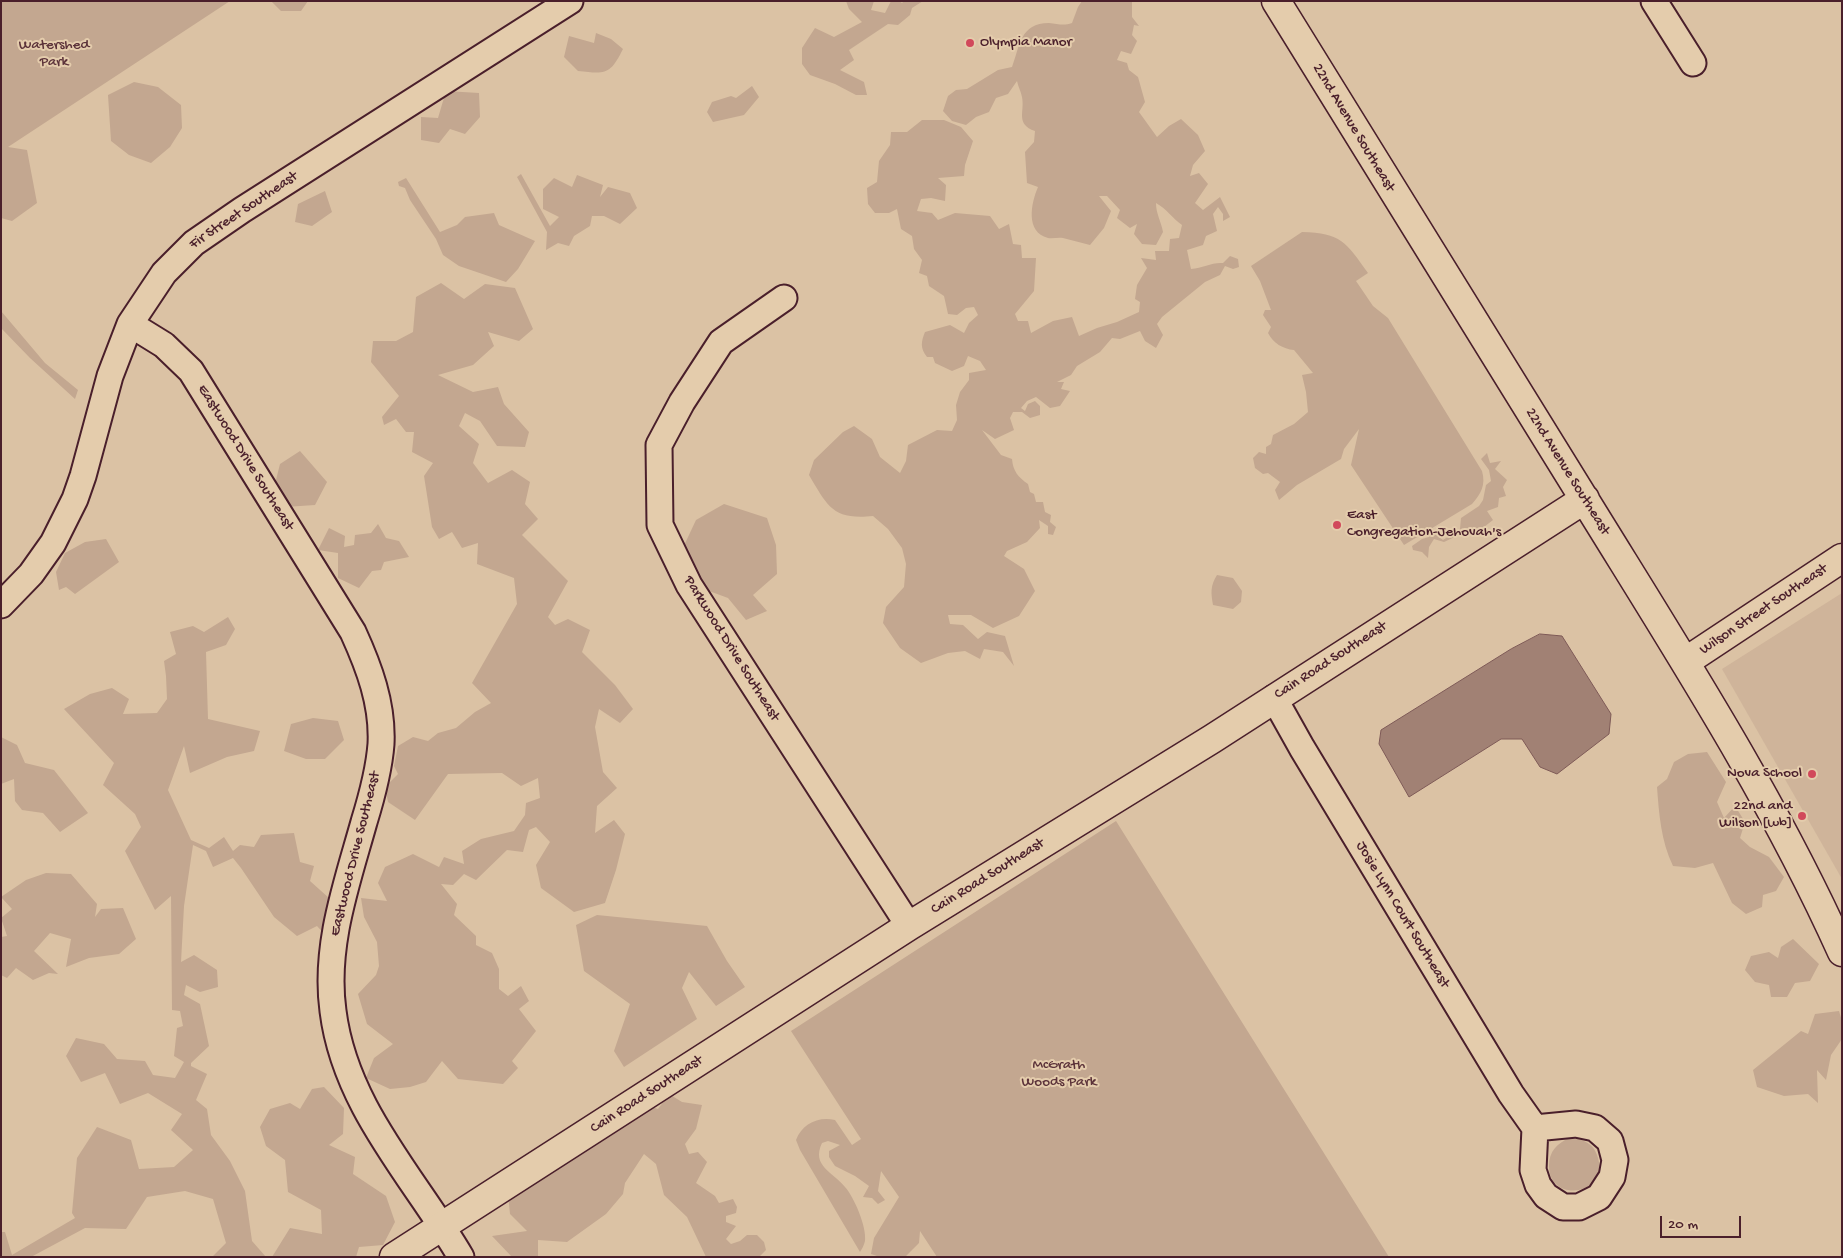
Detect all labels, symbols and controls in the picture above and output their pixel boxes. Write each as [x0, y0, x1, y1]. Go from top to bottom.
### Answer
place label: Olympia Manor [980, 34, 1072, 52]
park label: Watershed Park [19, 37, 89, 72]
marker: Olympia Manor [964, 37, 976, 49]
street label: 22nd Avenue Southeast [1308, 61, 1398, 195]
street label: Fir Street Southeast [186, 168, 302, 254]
street label: Eastwood Drive Southeast [193, 382, 297, 534]
street label: 22nd Avenue Southeast [1521, 405, 1613, 539]
place label: East Congregation-Jehovah's [1347, 507, 1501, 542]
marker: East Congregation-Jehovah's [1331, 519, 1343, 531]
street label: Wilson Street Southeast [1697, 560, 1831, 660]
street label: Parkwood Drive Southeast [679, 573, 783, 725]
street label: Cain Road Southeast [1271, 618, 1391, 704]
place label: Nova School [1727, 765, 1802, 783]
marker: Nova School [1806, 768, 1818, 780]
street label: Eastwood Drive Southeast [327, 770, 385, 938]
place label: 22nd and Wilson [wb] [1719, 798, 1792, 833]
marker: 22nd and Wilson [wb] [1796, 810, 1808, 822]
street label: Cain Road Southeast [928, 835, 1048, 919]
street label: Josie Lynn Court Southeast [1351, 838, 1453, 992]
street label: Cain Road Southeast [587, 1052, 707, 1138]
park label: McGrath Woods Park [1022, 1057, 1096, 1092]
scale bar [1663, 1206, 1744, 1238]
text: 20 m [1668, 1216, 1698, 1234]

